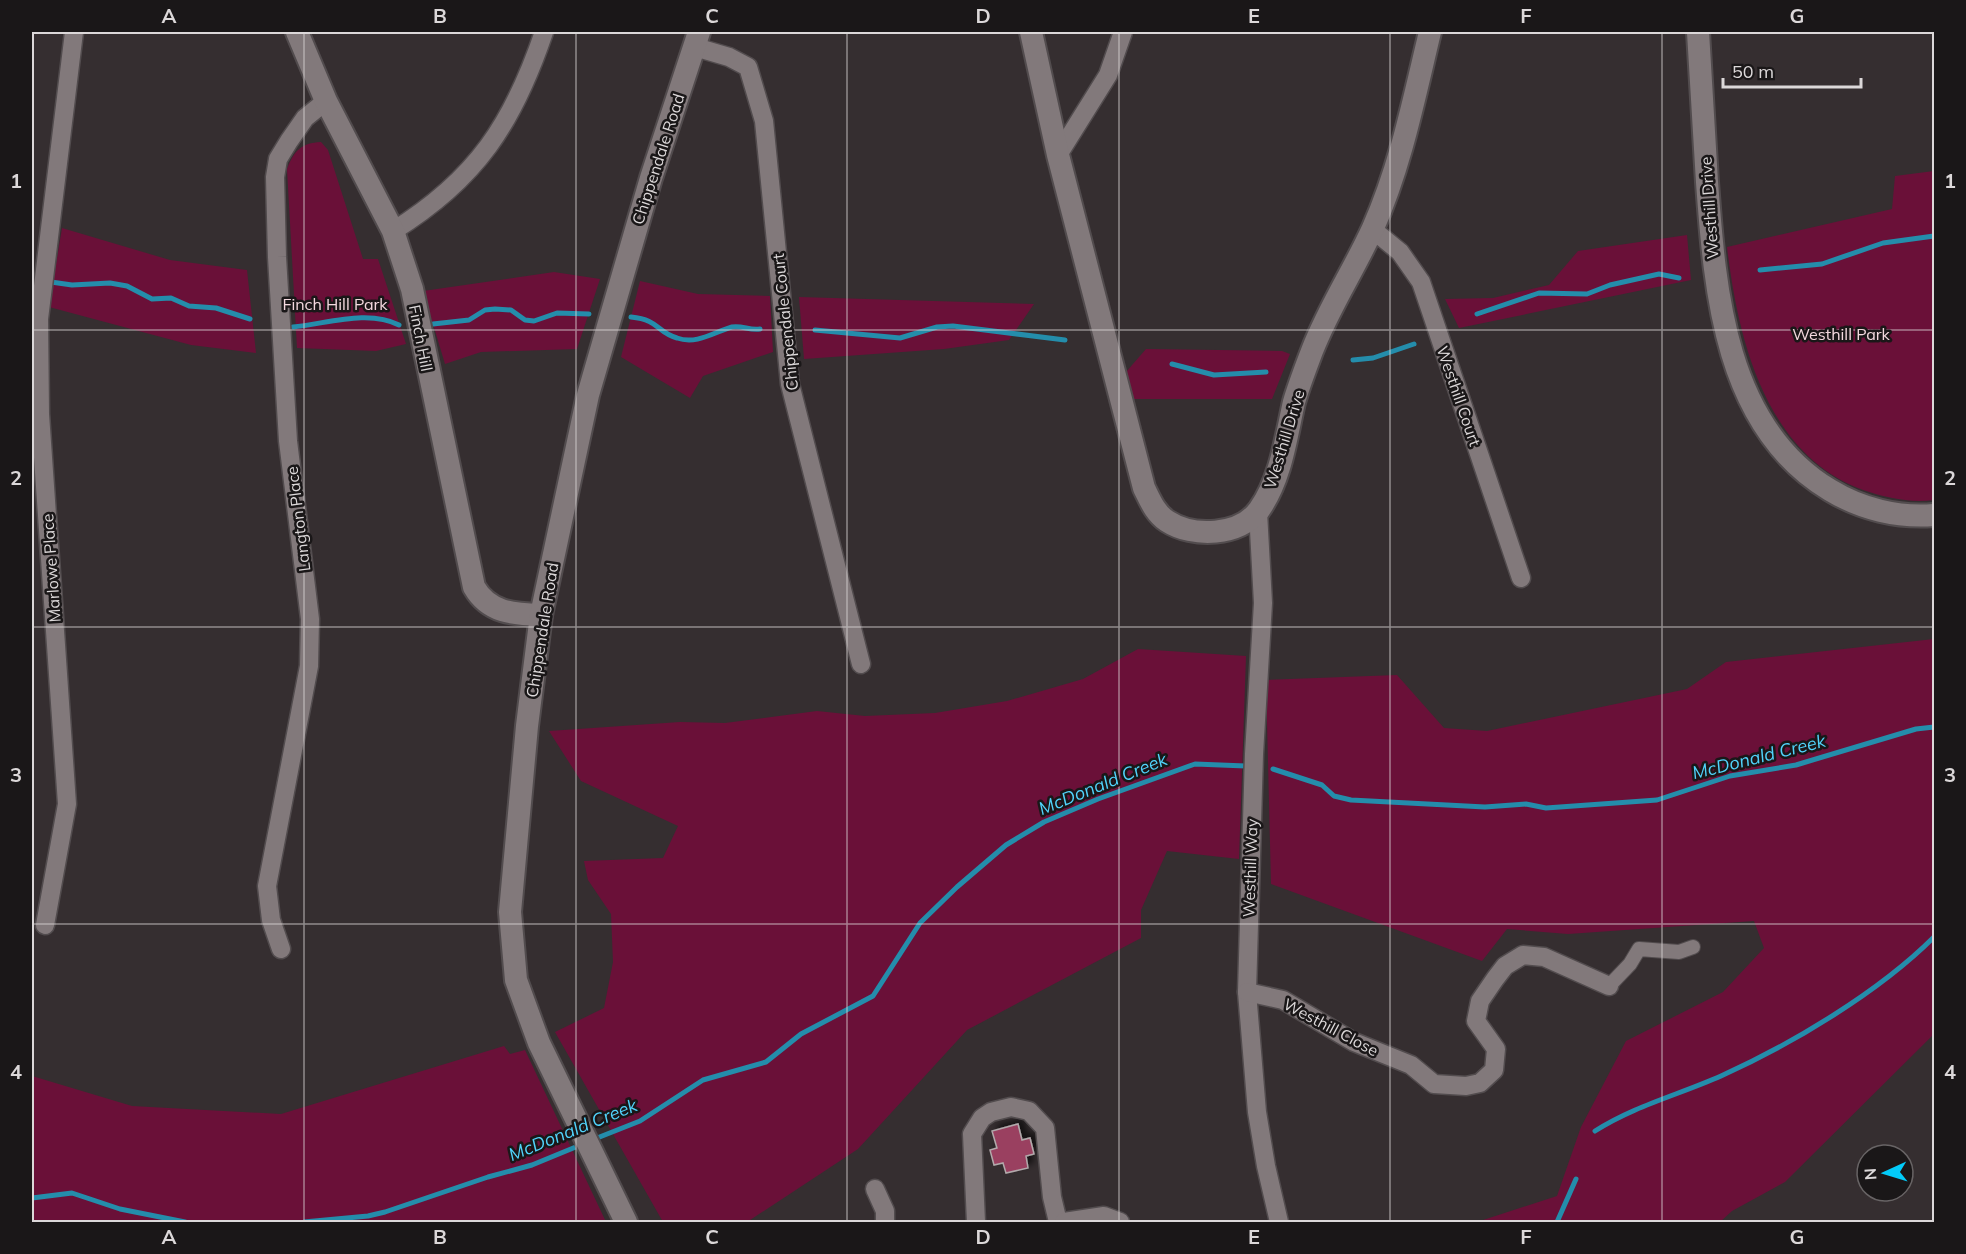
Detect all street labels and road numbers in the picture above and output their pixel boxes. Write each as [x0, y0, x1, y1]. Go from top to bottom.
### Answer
street label: Chippendale Road [627, 91, 689, 227]
street label: Westhill Drive [1695, 156, 1723, 260]
street label: Chippendale Court [768, 252, 802, 392]
street label: Finch Hill [405, 303, 437, 373]
street label: Westhill Court [1433, 343, 1486, 449]
street label: Westhill Drive [1259, 387, 1309, 491]
street label: Langton Place [282, 465, 314, 573]
street label: Marlowe Place [37, 513, 65, 623]
street label: Chippendale Road [521, 561, 563, 699]
street label: Westhill Way [1238, 818, 1262, 918]
street label: Westhill Close [1280, 994, 1382, 1060]

